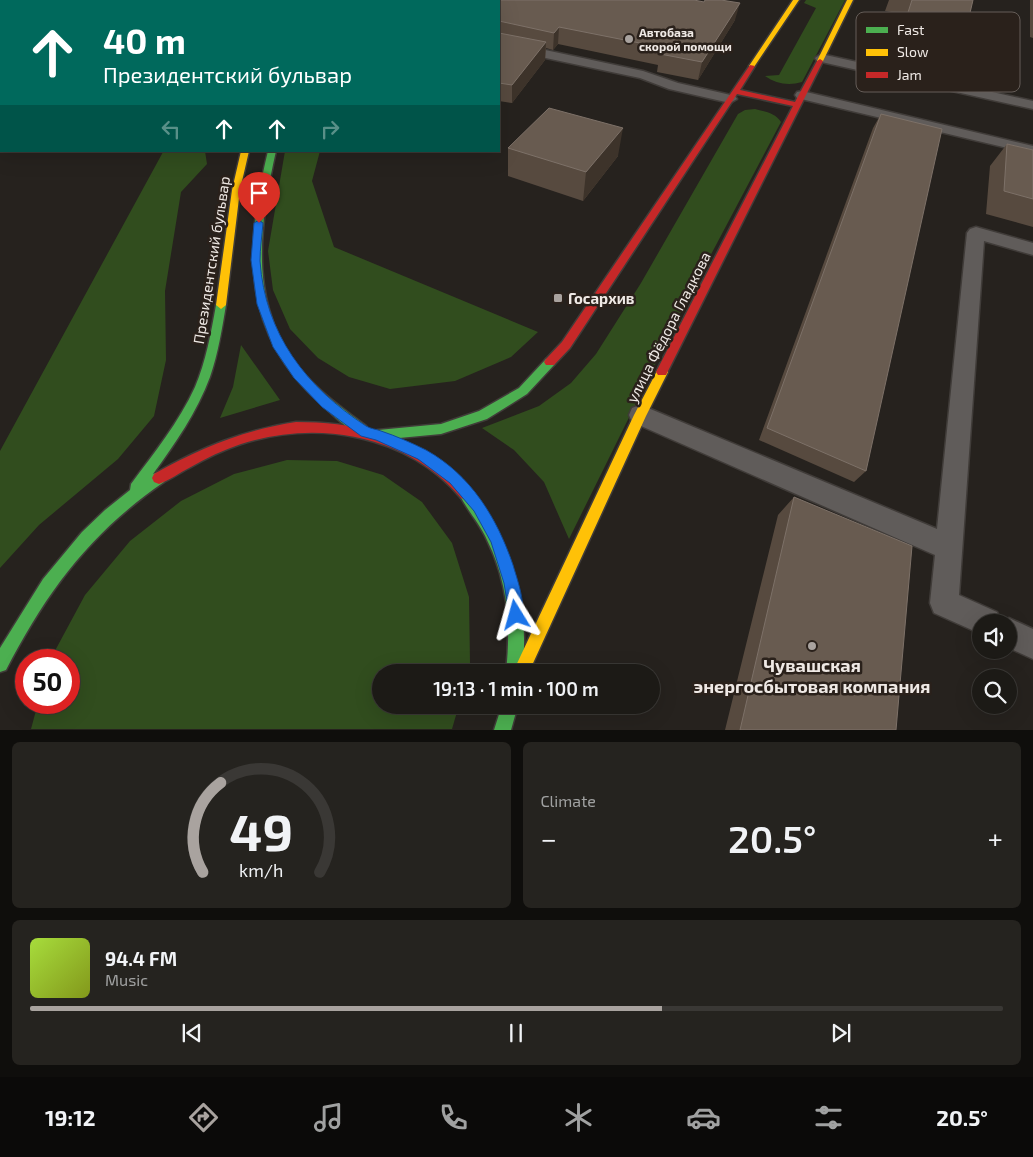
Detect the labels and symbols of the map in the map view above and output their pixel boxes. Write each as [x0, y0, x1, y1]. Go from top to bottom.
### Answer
legend [856, 12, 1020, 92]
text: Fast [897, 21, 924, 38]
place label: Автобаза скорой помощи [639, 25, 732, 53]
marker: Автобаза скорой помощи [623, 33, 635, 45]
text: Slow [897, 43, 929, 60]
text: Jam [897, 66, 922, 83]
pin [238, 172, 280, 223]
street label: Президентский бульвар [189, 175, 234, 345]
street label: улица Фёдора Гладкова [622, 249, 715, 406]
place label: Госархив [568, 289, 635, 307]
marker: Госархив [552, 292, 564, 304]
position arrow [489, 588, 541, 640]
marker: Чувашская энергосбытовая компания [806, 640, 818, 652]
speed limit sign: 50 [15, 649, 80, 714]
place label: Чувашская энергосбытовая компания [694, 654, 930, 697]

